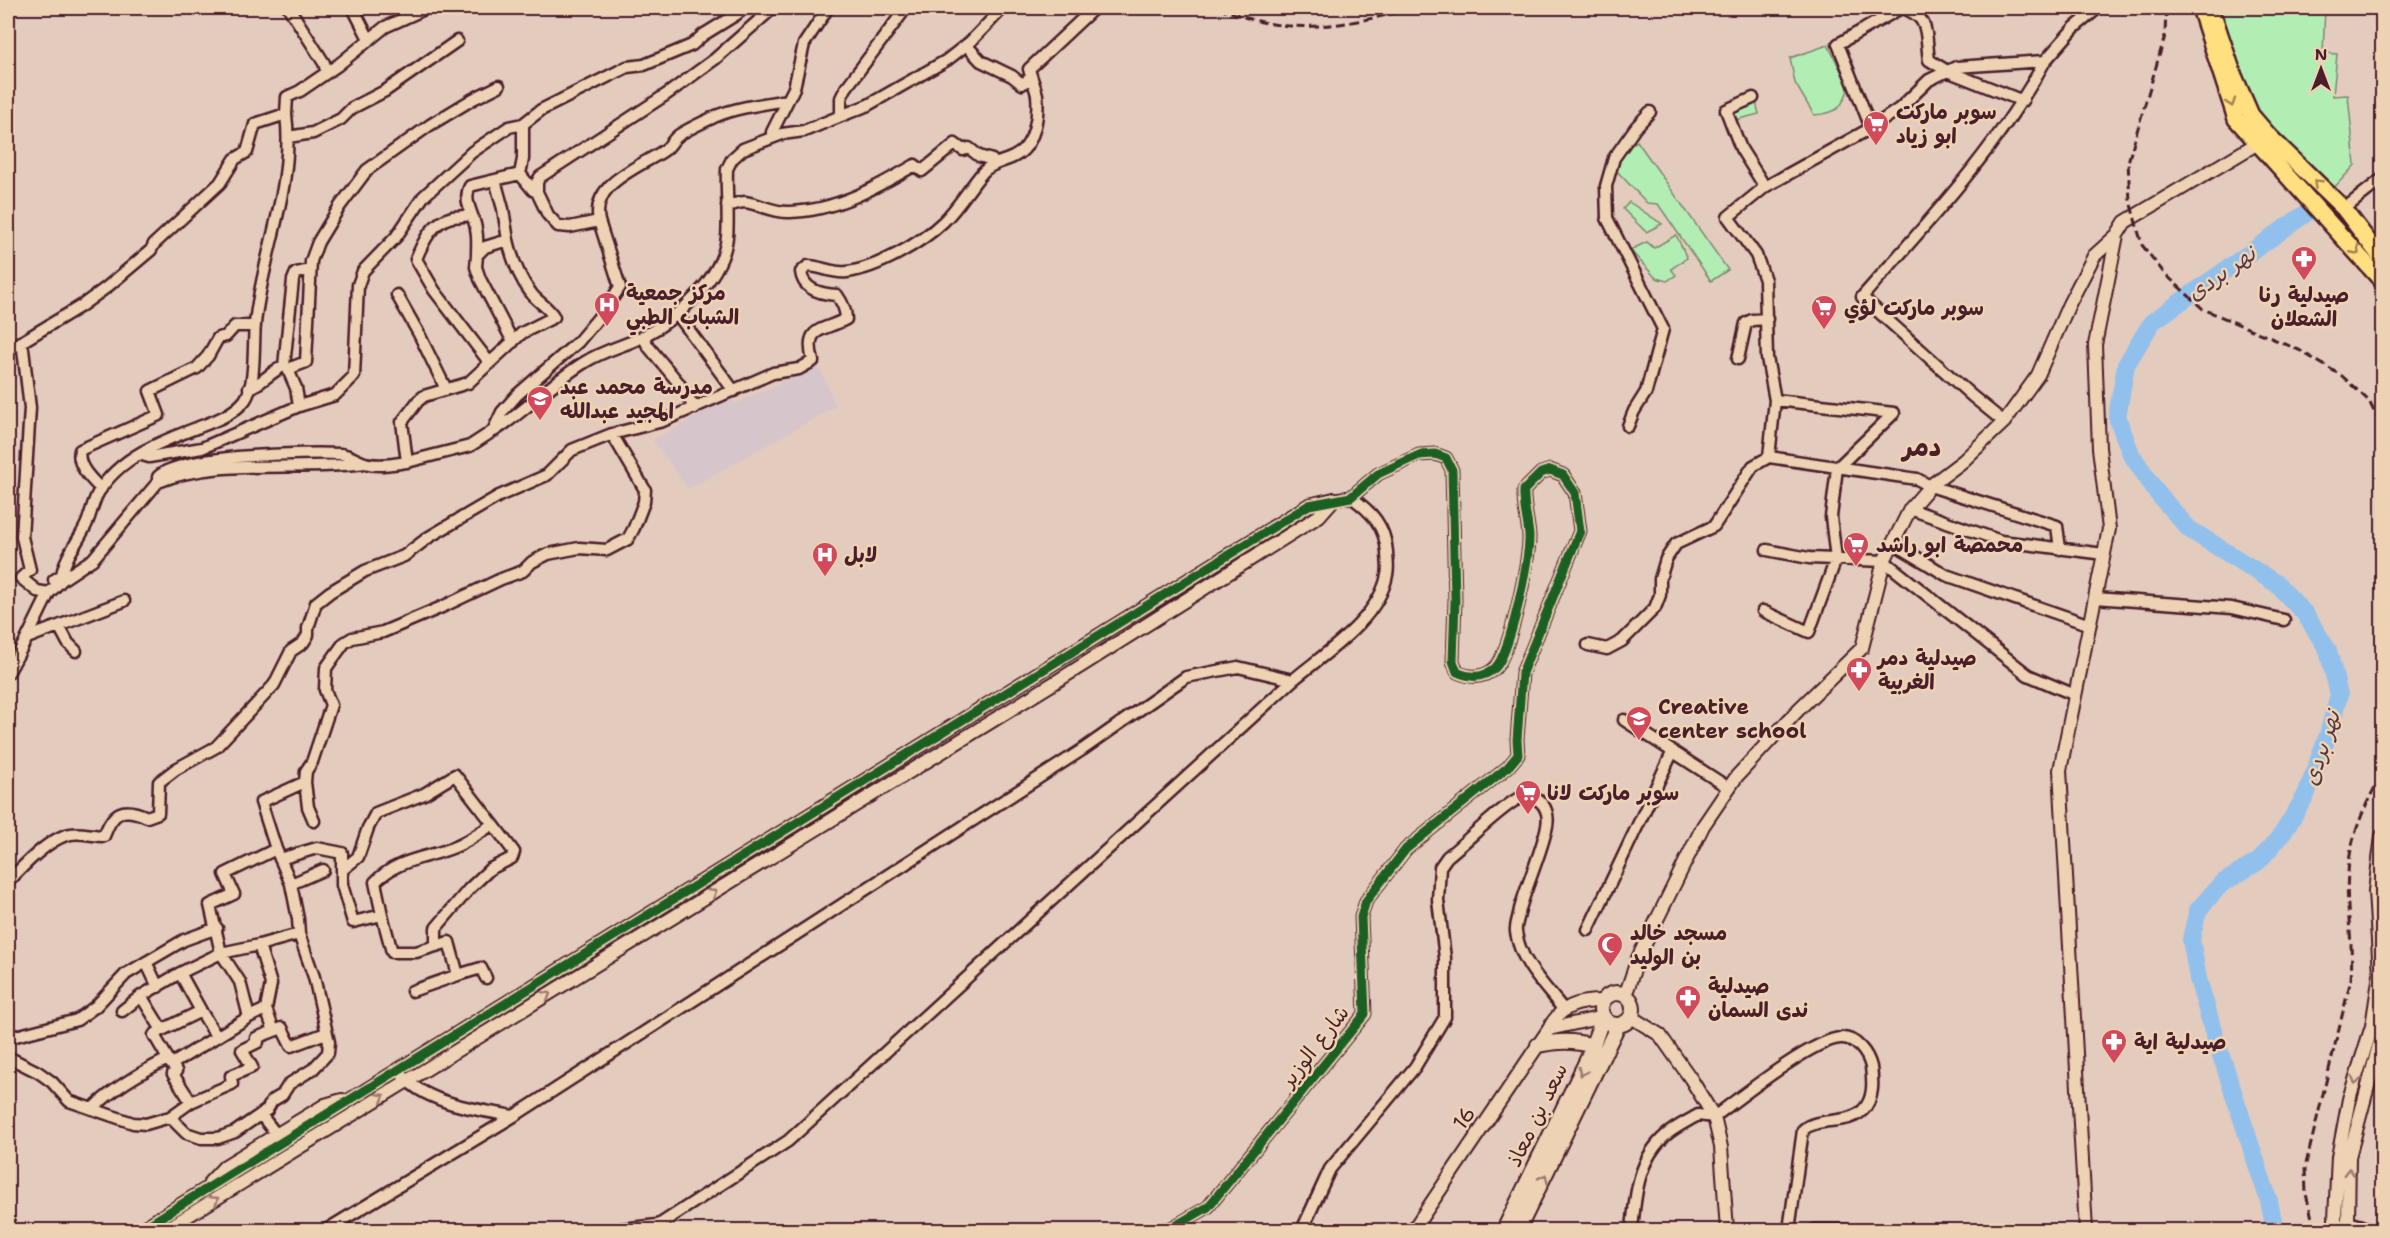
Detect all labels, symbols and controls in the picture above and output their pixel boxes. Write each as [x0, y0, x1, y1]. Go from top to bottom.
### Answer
north arrow [2291, 39, 2351, 99]
text: N [2315, 44, 2327, 65]
one-way arrow [2224, 97, 2237, 108]
place label: سوبر ماركت ابو زياد [1896, 98, 1997, 150]
supermarket icon: سوبر ماركت ابو زياد [1861, 109, 1891, 147]
one-way arrow [2314, 180, 2325, 191]
water label: نهر بردى [2181, 238, 2264, 308]
pharmacy icon: صيدلية رنا الشعلان [2289, 244, 2319, 282]
one-way arrow [2349, 244, 2360, 255]
place label: مركز جمعية الشباب الطبي [626, 279, 739, 336]
place label: صيدلية رنا الشعلان [2259, 281, 2349, 333]
hospital icon: مركز جمعية الشباب الطبي [592, 290, 622, 328]
supermarket icon: سوبر ماركت لؤي [1809, 293, 1839, 331]
place label: سوبر ماركت لؤي [1844, 294, 1984, 324]
place label: مدرسة محمد عبد المجيد عبدالله [560, 373, 713, 425]
school or university icon: مدرسة محمد عبد المجيد عبدالله [525, 384, 555, 422]
district label: دمر [1900, 428, 1941, 465]
supermarket icon: محمصة ابو راشد [1841, 530, 1871, 568]
place label: محمصة ابو راشد [1876, 531, 2023, 559]
hospital icon: لابل [810, 540, 840, 578]
place label: لابل [844, 541, 877, 569]
place label: صيدلية دمر الغربية [1876, 644, 1977, 696]
pharmacy icon: صيدلية دمر الغربية [1844, 655, 1874, 693]
place label: Creative center school [1658, 693, 1806, 745]
school or university icon: Creative center school [1624, 704, 1654, 742]
water label: نهر بردى [2296, 704, 2348, 790]
supermarket icon: سوبر ماركت لانا [1513, 778, 1543, 816]
place label: سوبر ماركت لانا [1547, 779, 1679, 807]
one-way arrow [707, 888, 717, 900]
place label: مسجد خالد بن الوليد [1630, 919, 1727, 971]
mosque icon: مسجد خالد بن الوليد [1595, 930, 1625, 968]
place label: صيدلية ندى السمان [1708, 972, 1808, 1024]
pharmacy icon: صيدلية ندى السمان [1673, 983, 1703, 1021]
one-way arrow [541, 990, 551, 1002]
street label: شارع الوزير [1273, 999, 1356, 1095]
pharmacy icon: صيدلية اية [2099, 1027, 2129, 1065]
place label: صيدلية اية [2134, 1028, 2227, 1056]
street label: سعد بن معاذ [1500, 1058, 1574, 1172]
one-way arrow [1577, 1065, 1589, 1076]
one-way arrow [2350, 1074, 2363, 1085]
one-way arrow [375, 1093, 385, 1105]
street label: 16 [1446, 1101, 1482, 1135]
one-way arrow [2343, 1168, 2355, 1177]
one-way arrow [1536, 1173, 1548, 1184]
one-way arrow [209, 1195, 219, 1207]

